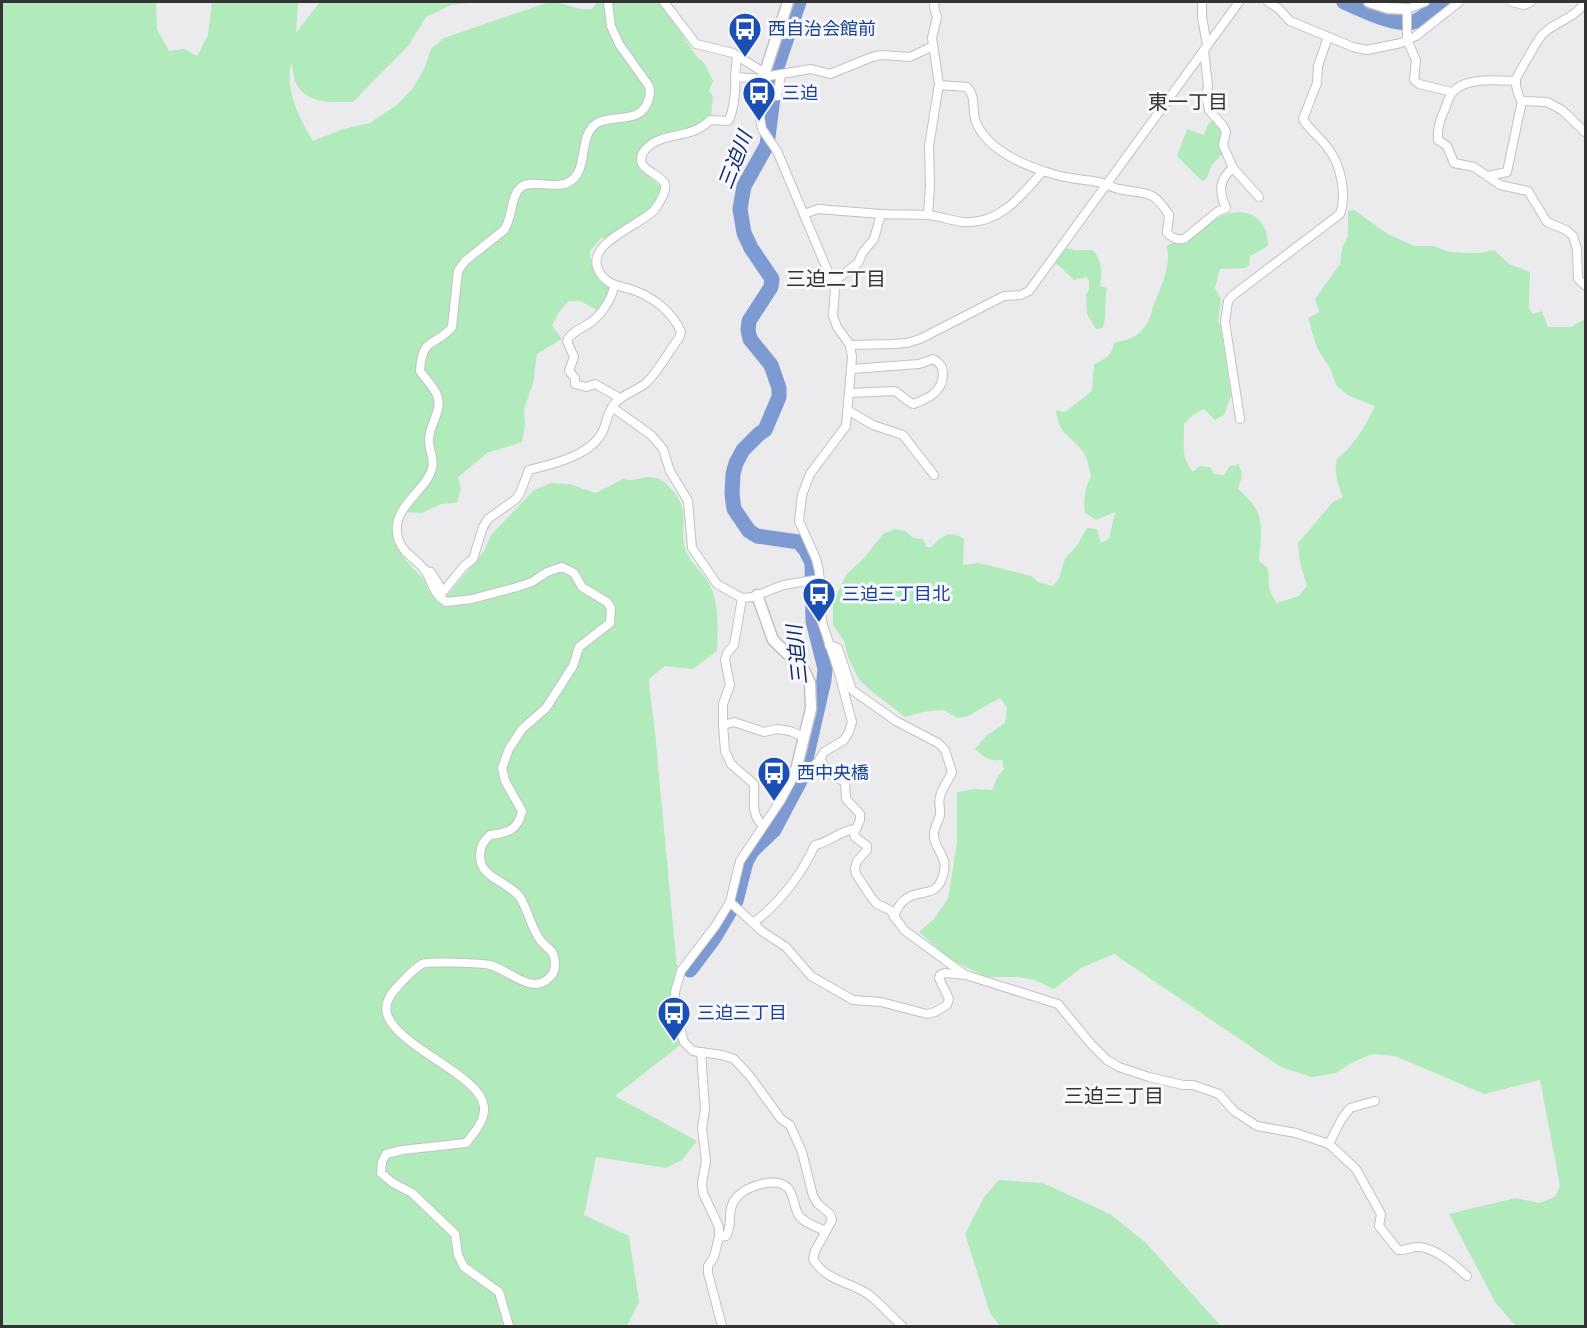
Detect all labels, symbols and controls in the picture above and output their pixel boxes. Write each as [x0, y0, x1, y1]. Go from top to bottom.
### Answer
bus stop icon: 西自治会館前 [727, 11, 763, 58]
place label: 西自治会館前 [768, 19, 876, 39]
bus stop icon: 三迫 [741, 75, 777, 122]
place label: 三迫 [782, 83, 818, 103]
district label: 東一丁目 [1148, 91, 1228, 113]
water label: 三迫川 [714, 126, 757, 192]
district label: 三迫二丁目 [786, 268, 886, 290]
bus stop icon: 三迫三丁目北 [801, 576, 837, 623]
place label: 三迫三丁目北 [842, 584, 950, 604]
water label: 三迫川 [783, 622, 811, 686]
bus stop icon: 西中央橋 [756, 755, 792, 802]
place label: 西中央橋 [797, 763, 869, 783]
bus stop icon: 三迫三丁目 [656, 995, 692, 1042]
place label: 三迫三丁目 [697, 1003, 787, 1023]
district label: 三迫三丁目 [1064, 1085, 1164, 1107]

